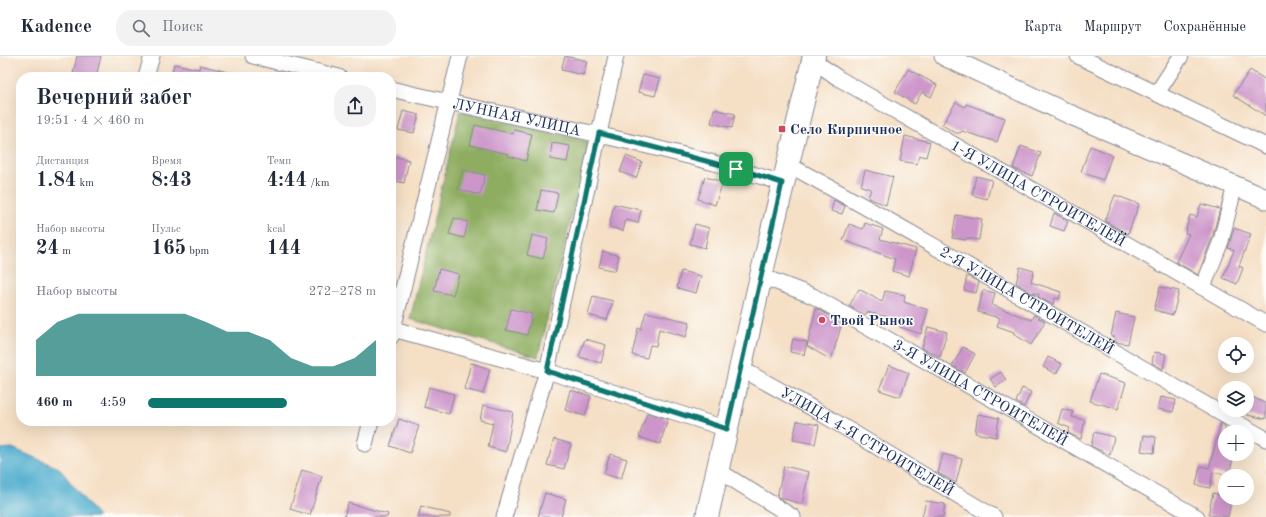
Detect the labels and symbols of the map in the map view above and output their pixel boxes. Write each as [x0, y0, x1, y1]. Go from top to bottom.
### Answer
street label: ЛУННАЯ УЛИЦА [451, 97, 583, 140]
place label: Село Кирпичное [790, 123, 902, 138]
marker: Село Кирпичное [777, 124, 787, 134]
street label: 1-Я УЛИЦА СТРОИТЕЛЕЙ [948, 139, 1130, 251]
pin [719, 152, 753, 186]
street label: 2-Я УЛИЦА СТРОИТЕЛЕЙ [937, 245, 1118, 358]
place label: Твой Рынок [830, 314, 913, 329]
marker: Твой Рынок [817, 315, 827, 325]
street label: 3-Я УЛИЦА СТРОИТЕЛЕЙ [890, 338, 1072, 450]
street label: УЛИЦА 4-Я СТРОИТЕЛЕЙ [777, 386, 958, 500]

